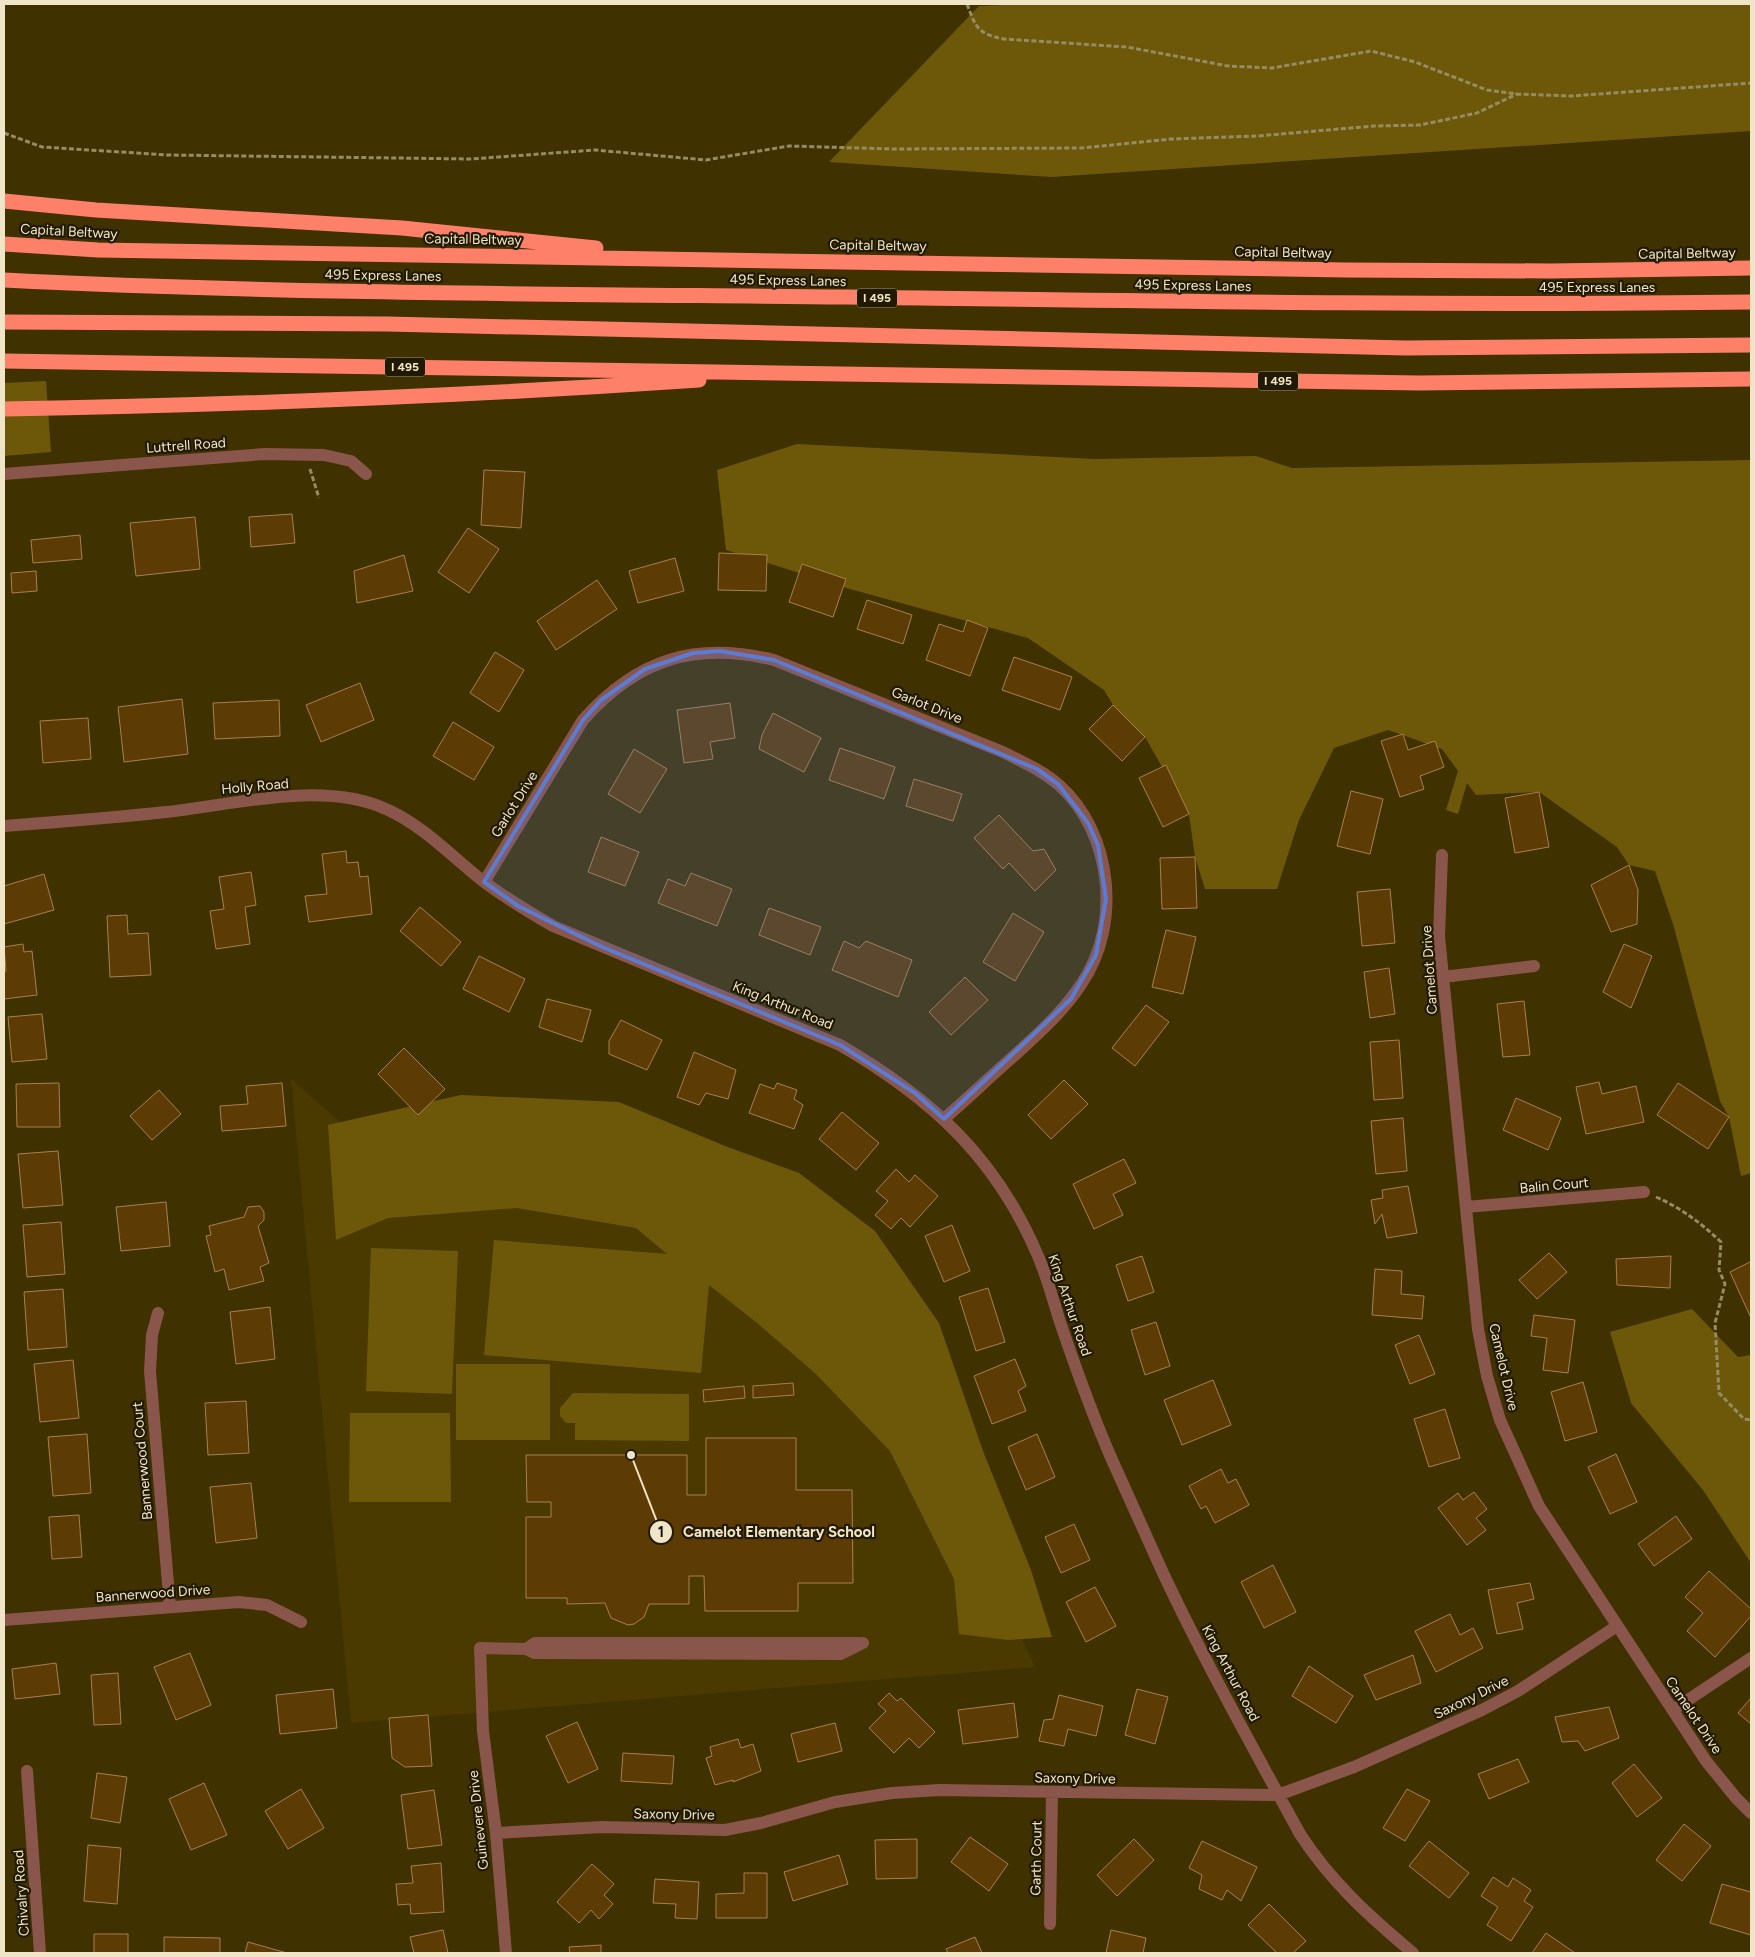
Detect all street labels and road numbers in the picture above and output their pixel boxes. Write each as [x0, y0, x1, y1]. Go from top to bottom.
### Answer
street label: Capital Beltway [20, 220, 119, 243]
street label: Capital Beltway [424, 230, 522, 249]
street label: Capital Beltway [829, 236, 927, 255]
street label: Capital Beltway [1234, 243, 1332, 262]
street label: Capital Beltway [1638, 244, 1737, 263]
street label: 495 Express Lanes [325, 266, 441, 285]
street label: 495 Express Lanes [730, 271, 846, 290]
street label: 495 Express Lanes [1135, 276, 1251, 295]
street label: 495 Express Lanes [1539, 279, 1655, 296]
road number: I 495 [857, 288, 897, 308]
road number: I 495 [385, 358, 425, 377]
road number: I 495 [1258, 372, 1298, 391]
street label: Luttrell Road [146, 434, 226, 457]
street label: Garlot Drive [889, 684, 965, 727]
street label: Garlot Drive [487, 768, 542, 841]
street label: Holly Road [221, 775, 290, 798]
street label: Camelot Drive [1418, 925, 1441, 1015]
street label: King Arthur Road [730, 978, 836, 1033]
street label: Balin Court [1519, 1174, 1589, 1197]
street label: King Arthur Road [1044, 1252, 1095, 1358]
street label: Camelot Drive [1485, 1322, 1522, 1413]
street label: Bannerwood Court [129, 1401, 156, 1521]
street label: Bannerwood Drive [95, 1581, 211, 1606]
street label: King Arthur Road [1198, 1622, 1263, 1724]
street label: Saxony Drive [1431, 1672, 1512, 1723]
street label: Camelot Drive [1662, 1674, 1726, 1757]
street label: Guinevere Drive [465, 1769, 492, 1871]
street label: Saxony Drive [1034, 1769, 1116, 1788]
street label: Saxony Drive [633, 1805, 715, 1824]
street label: Garth Court [1027, 1820, 1046, 1896]
street label: Chivalry Road [10, 1849, 33, 1937]

